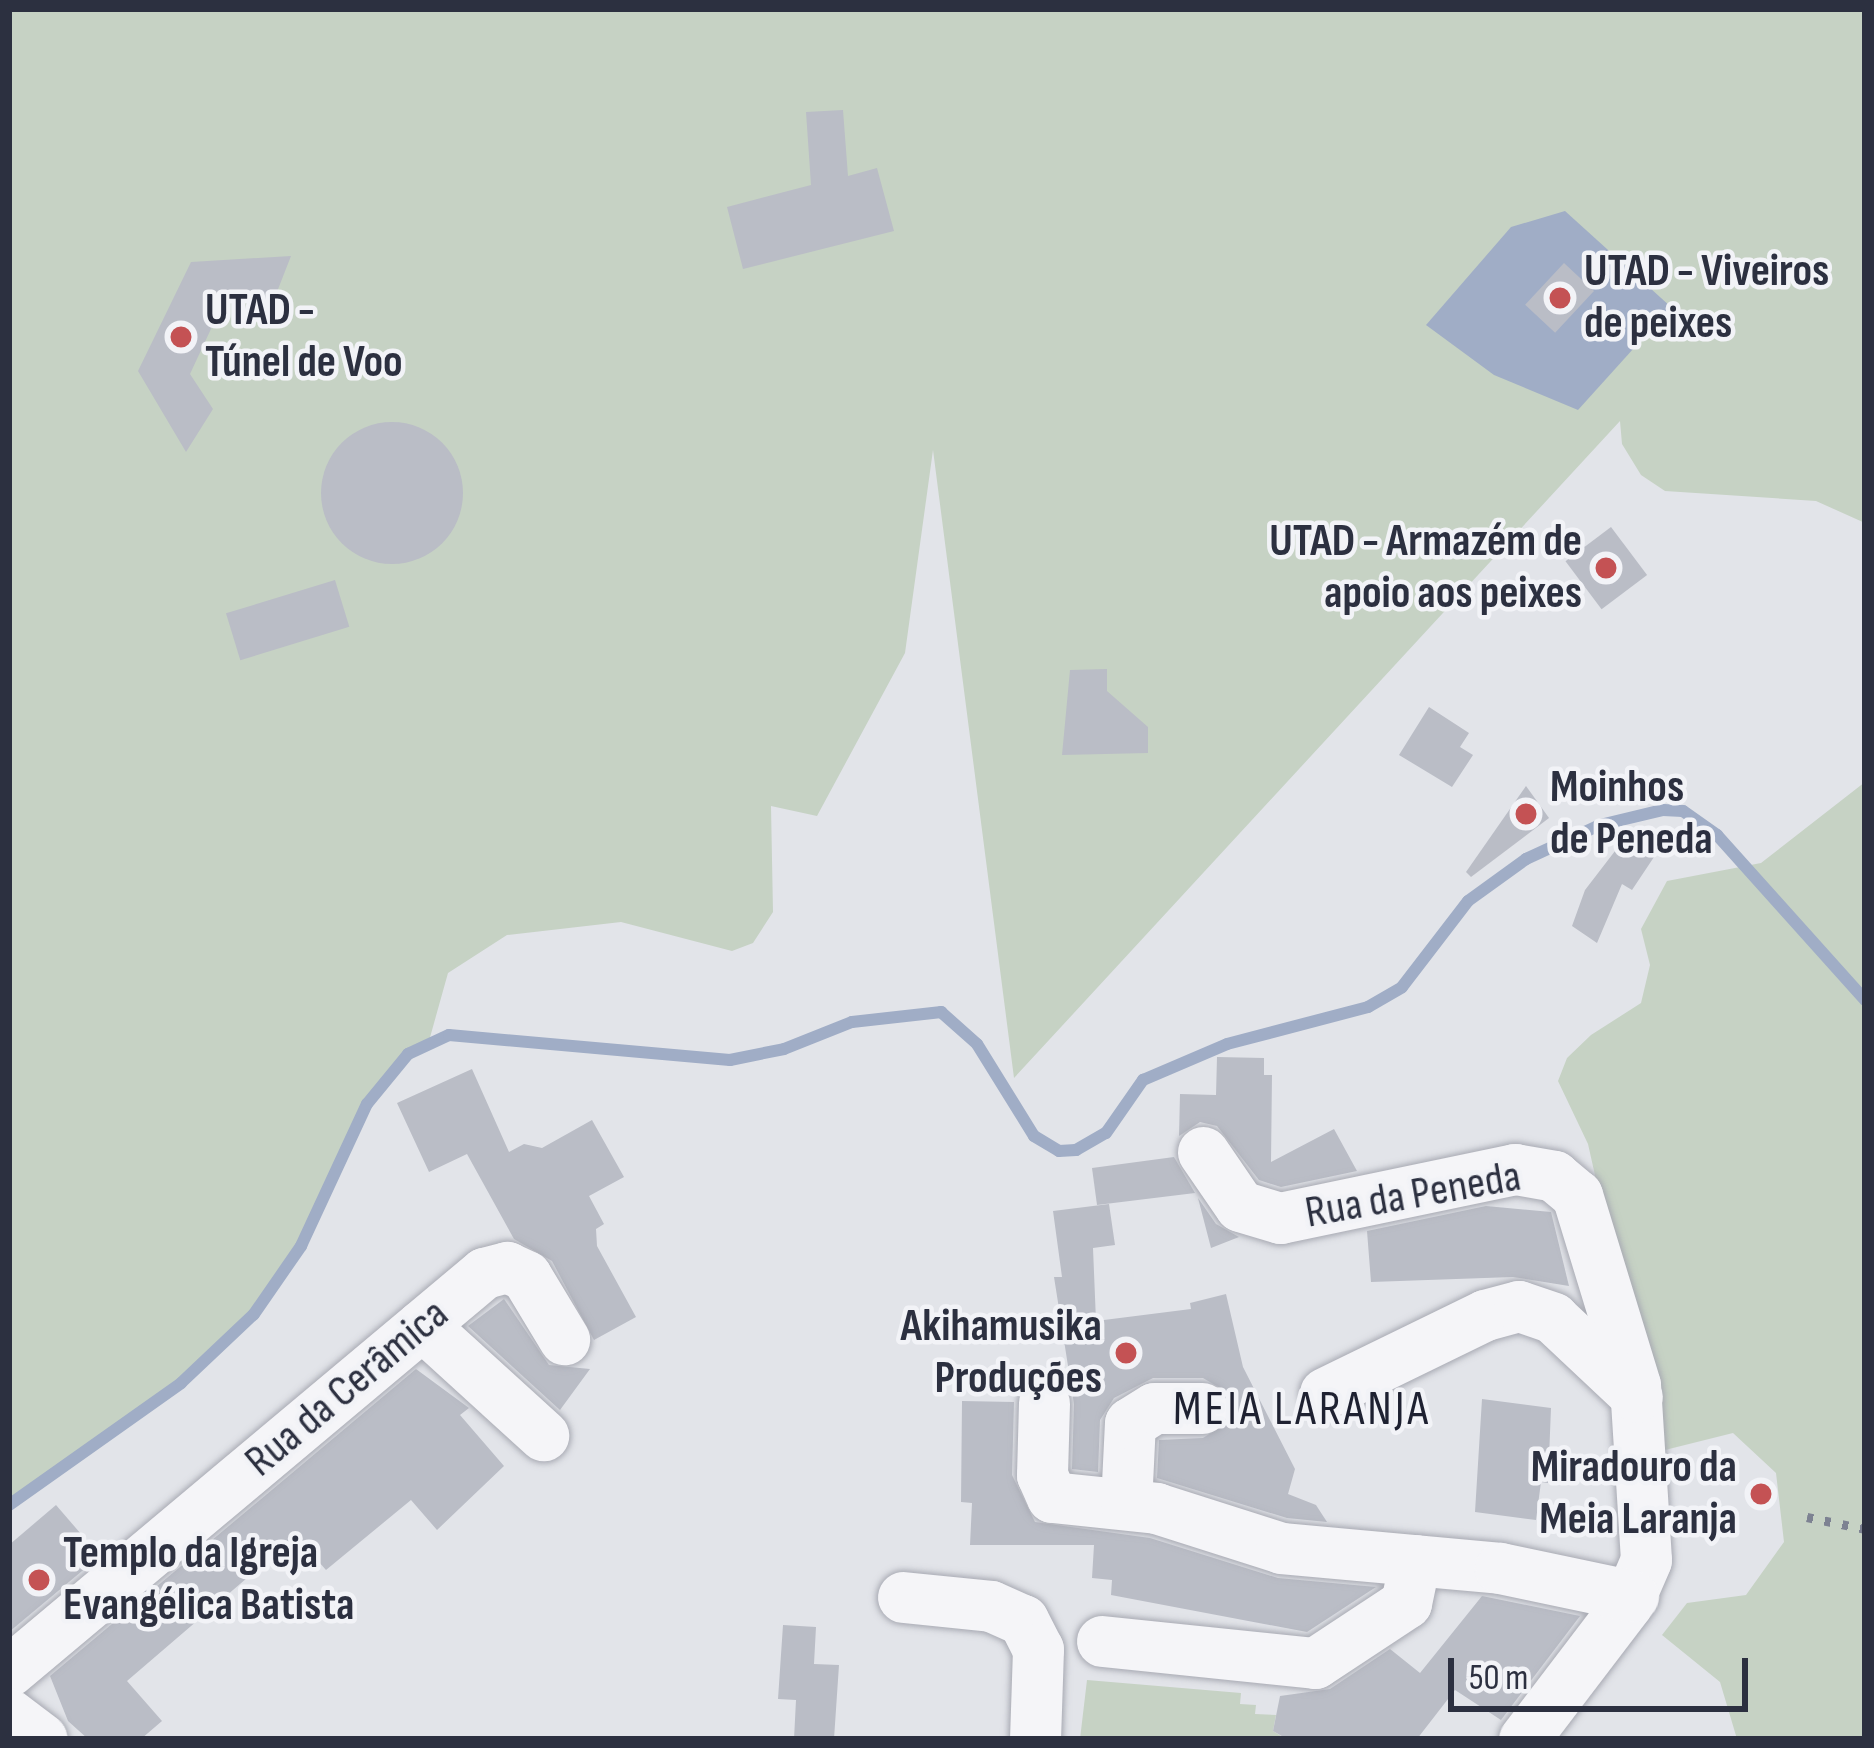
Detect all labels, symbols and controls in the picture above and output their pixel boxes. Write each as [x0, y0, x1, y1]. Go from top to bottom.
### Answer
place label: UTAD - Viveiros de peixes [1584, 245, 1829, 351]
place label: UTAD - Túnel de Voo [205, 284, 403, 390]
marker: UTAD - Viveiros de peixes [1547, 285, 1573, 311]
marker: UTAD - Túnel de Voo [168, 324, 194, 350]
place label: UTAD - Armazém de apoio aos peixes [1269, 515, 1582, 621]
marker: UTAD - Armazém de apoio aos peixes [1593, 555, 1619, 581]
place label: Moinhos de Peneda [1550, 761, 1713, 867]
marker: Moinhos de Peneda [1513, 801, 1539, 827]
street label: Rua da Peneda [1301, 1149, 1525, 1241]
street label: Rua da Cerâmica [235, 1287, 459, 1489]
place label: Akihamusika Produções [900, 1300, 1102, 1406]
marker: Akihamusika Produções [1113, 1340, 1139, 1366]
district label: MEIA LARANJA [1173, 1381, 1431, 1439]
place label: Miradouro da Meia Laranja [1531, 1441, 1737, 1547]
marker: Miradouro da Meia Laranja [1748, 1481, 1774, 1507]
place label: Templo da Igreja Evangélica Batista [63, 1527, 354, 1633]
marker: Templo da Igreja Evangélica Batista [26, 1567, 52, 1593]
scale bar [1454, 1634, 1754, 1708]
text: 50 m [1469, 1657, 1528, 1700]

